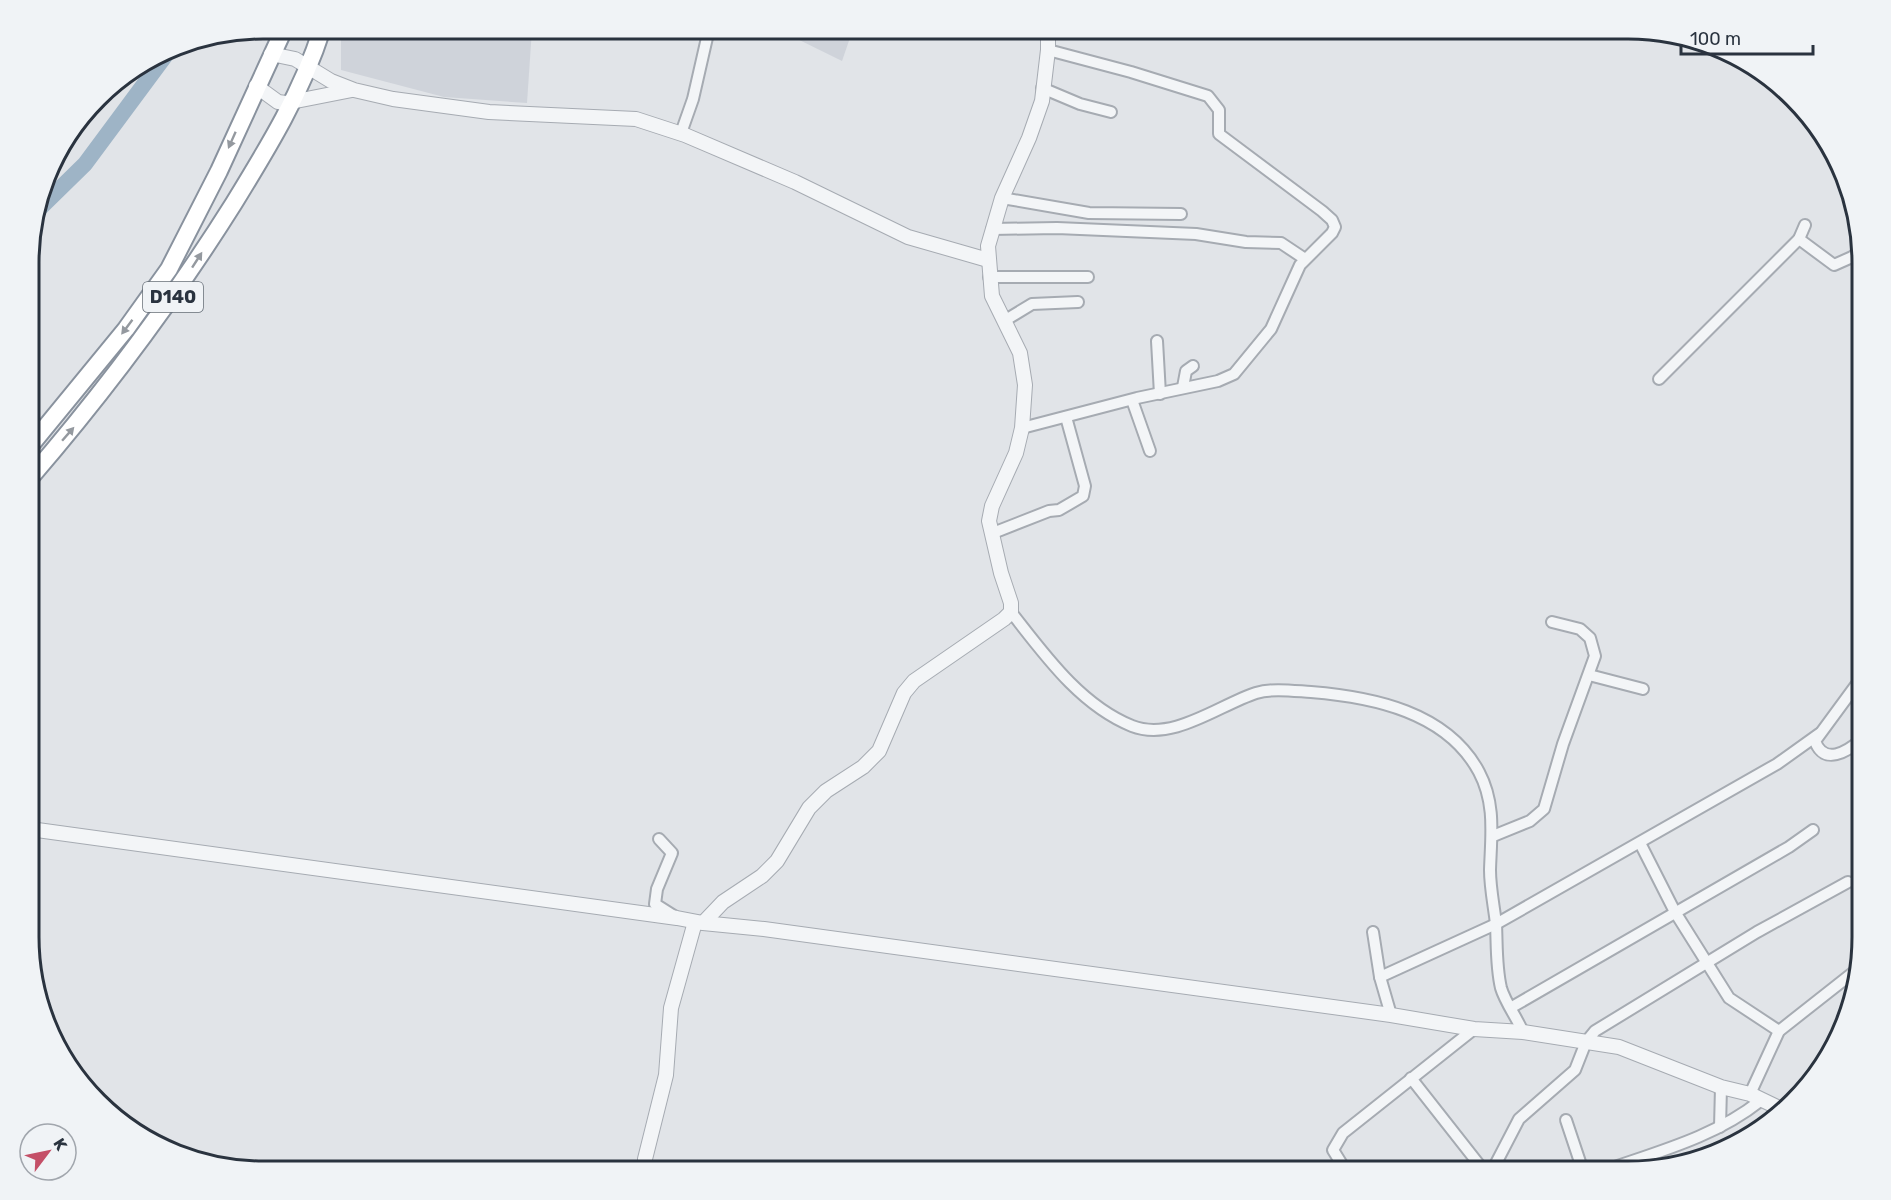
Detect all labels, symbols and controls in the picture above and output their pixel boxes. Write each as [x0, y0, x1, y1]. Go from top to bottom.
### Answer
scale bar [1681, 18, 1813, 56]
text: 100 m [1690, 28, 1741, 50]
one-way arrow [227, 131, 237, 149]
one-way arrow [191, 252, 202, 268]
road number: D140 [143, 282, 203, 312]
one-way arrow [121, 320, 133, 335]
one-way arrow [62, 426, 75, 442]
north arrow [18, 1122, 78, 1182]
text: K [49, 1135, 71, 1154]

